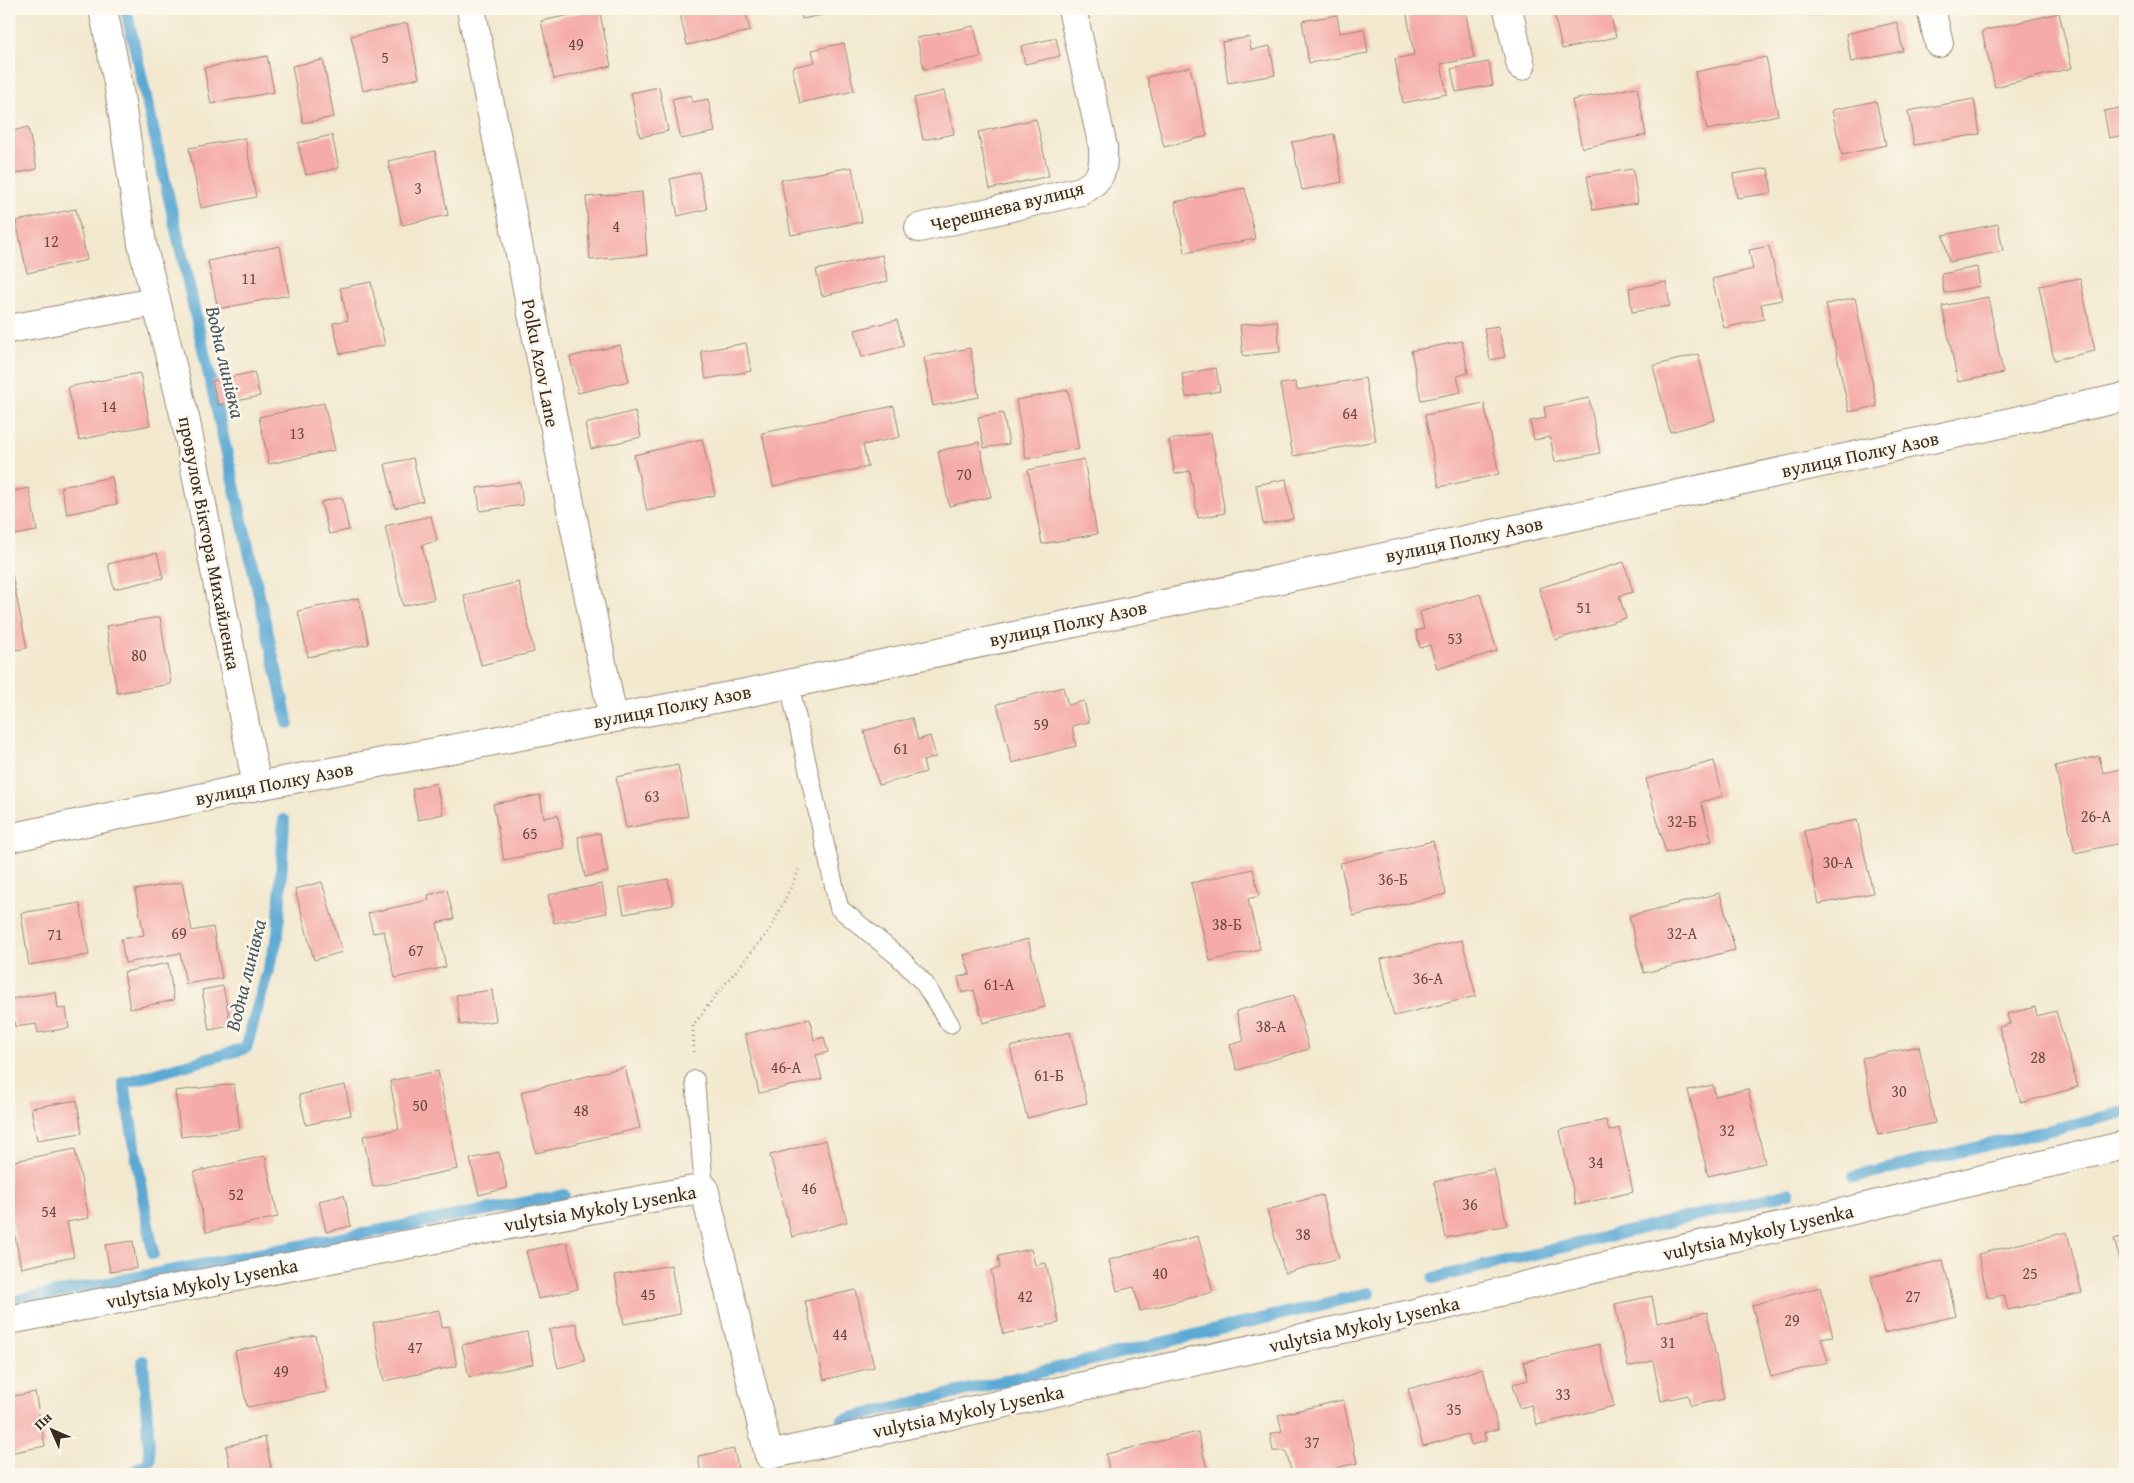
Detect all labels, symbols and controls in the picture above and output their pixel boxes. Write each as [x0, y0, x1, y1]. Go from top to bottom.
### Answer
house number: 49 [568, 32, 584, 56]
house number: 5 [381, 45, 389, 69]
street label: Черешнева вулиця [927, 173, 1087, 239]
house number: 3 [414, 176, 422, 200]
house number: 4 [612, 214, 620, 238]
house number: 12 [43, 229, 59, 253]
house number: 11 [241, 266, 257, 290]
street label: Polku Azov Lane [515, 297, 567, 430]
water label: Водна линівка [199, 302, 253, 422]
house number: 14 [101, 394, 117, 418]
house number: 64 [1342, 401, 1358, 425]
street label: провулок Віктора Михайленка [172, 414, 248, 672]
house number: 13 [289, 421, 305, 445]
street label: вулиця Полку Азов [1779, 424, 1941, 484]
house number: 70 [956, 462, 972, 486]
street label: вулиця Полку Азов [1383, 509, 1545, 569]
street label: вулиця Полку Азов [987, 593, 1149, 653]
house number: 51 [1576, 595, 1592, 619]
house number: 53 [1447, 626, 1463, 650]
house number: 80 [131, 643, 147, 667]
street label: вулиця Полку Азов [591, 677, 753, 735]
house number: 59 [1033, 712, 1049, 736]
house number: 61 [893, 736, 909, 760]
street label: вулиця Полку Азов [193, 754, 355, 812]
house number: 63 [644, 784, 660, 808]
house number: 26-А [2081, 804, 2112, 828]
house number: 32-Б [1667, 809, 1697, 833]
house number: 65 [522, 821, 538, 845]
house number: 30-А [1823, 850, 1854, 874]
house number: 36-Б [1378, 867, 1408, 891]
house number: 38-Б [1212, 912, 1242, 936]
water label: Водна линівка [217, 915, 273, 1035]
house number: 69 [171, 921, 187, 945]
house number: 32-А [1667, 921, 1698, 945]
house number: 71 [47, 922, 63, 946]
house number: 67 [408, 938, 424, 962]
house number: 36-А [1413, 966, 1444, 990]
house number: 61-А [984, 972, 1015, 996]
house number: 38-А [1256, 1014, 1287, 1038]
house number: 28 [2030, 1045, 2046, 1069]
house number: 46-А [771, 1055, 802, 1079]
house number: 61-Б [1034, 1063, 1064, 1087]
house number: 30 [1891, 1079, 1907, 1103]
house number: 50 [412, 1093, 428, 1117]
house number: 48 [573, 1098, 589, 1122]
house number: 32 [1719, 1118, 1735, 1142]
house number: 34 [1588, 1150, 1604, 1174]
house number: 46 [801, 1176, 817, 1200]
street label: vulytsia Mykoly Lysenka [502, 1177, 698, 1239]
house number: 52 [228, 1182, 244, 1206]
house number: 36 [1462, 1192, 1478, 1216]
street label: vulytsia Mykoly Lysenka [1660, 1196, 1856, 1268]
house number: 54 [41, 1199, 57, 1223]
house number: 38 [1295, 1222, 1311, 1246]
street label: vulytsia Mykoly Lysenka [104, 1251, 300, 1315]
house number: 40 [1152, 1261, 1168, 1285]
house number: 25 [2022, 1261, 2038, 1285]
house number: 45 [640, 1282, 656, 1306]
house number: 42 [1017, 1284, 1033, 1308]
house number: 27 [1905, 1284, 1921, 1308]
street label: vulytsia Mykoly Lysenka [1266, 1288, 1462, 1360]
house number: 29 [1784, 1308, 1800, 1332]
house number: 44 [832, 1322, 848, 1346]
house number: 31 [1660, 1330, 1676, 1354]
house number: 47 [407, 1335, 423, 1359]
house number: 49 [273, 1359, 289, 1383]
street label: vulytsia Mykoly Lysenka [870, 1377, 1066, 1445]
house number: 33 [1555, 1382, 1571, 1406]
house number: 35 [1446, 1397, 1462, 1421]
north arrow [28, 1406, 78, 1456]
text: Пн [29, 1407, 57, 1434]
house number: 37 [1304, 1430, 1320, 1454]

